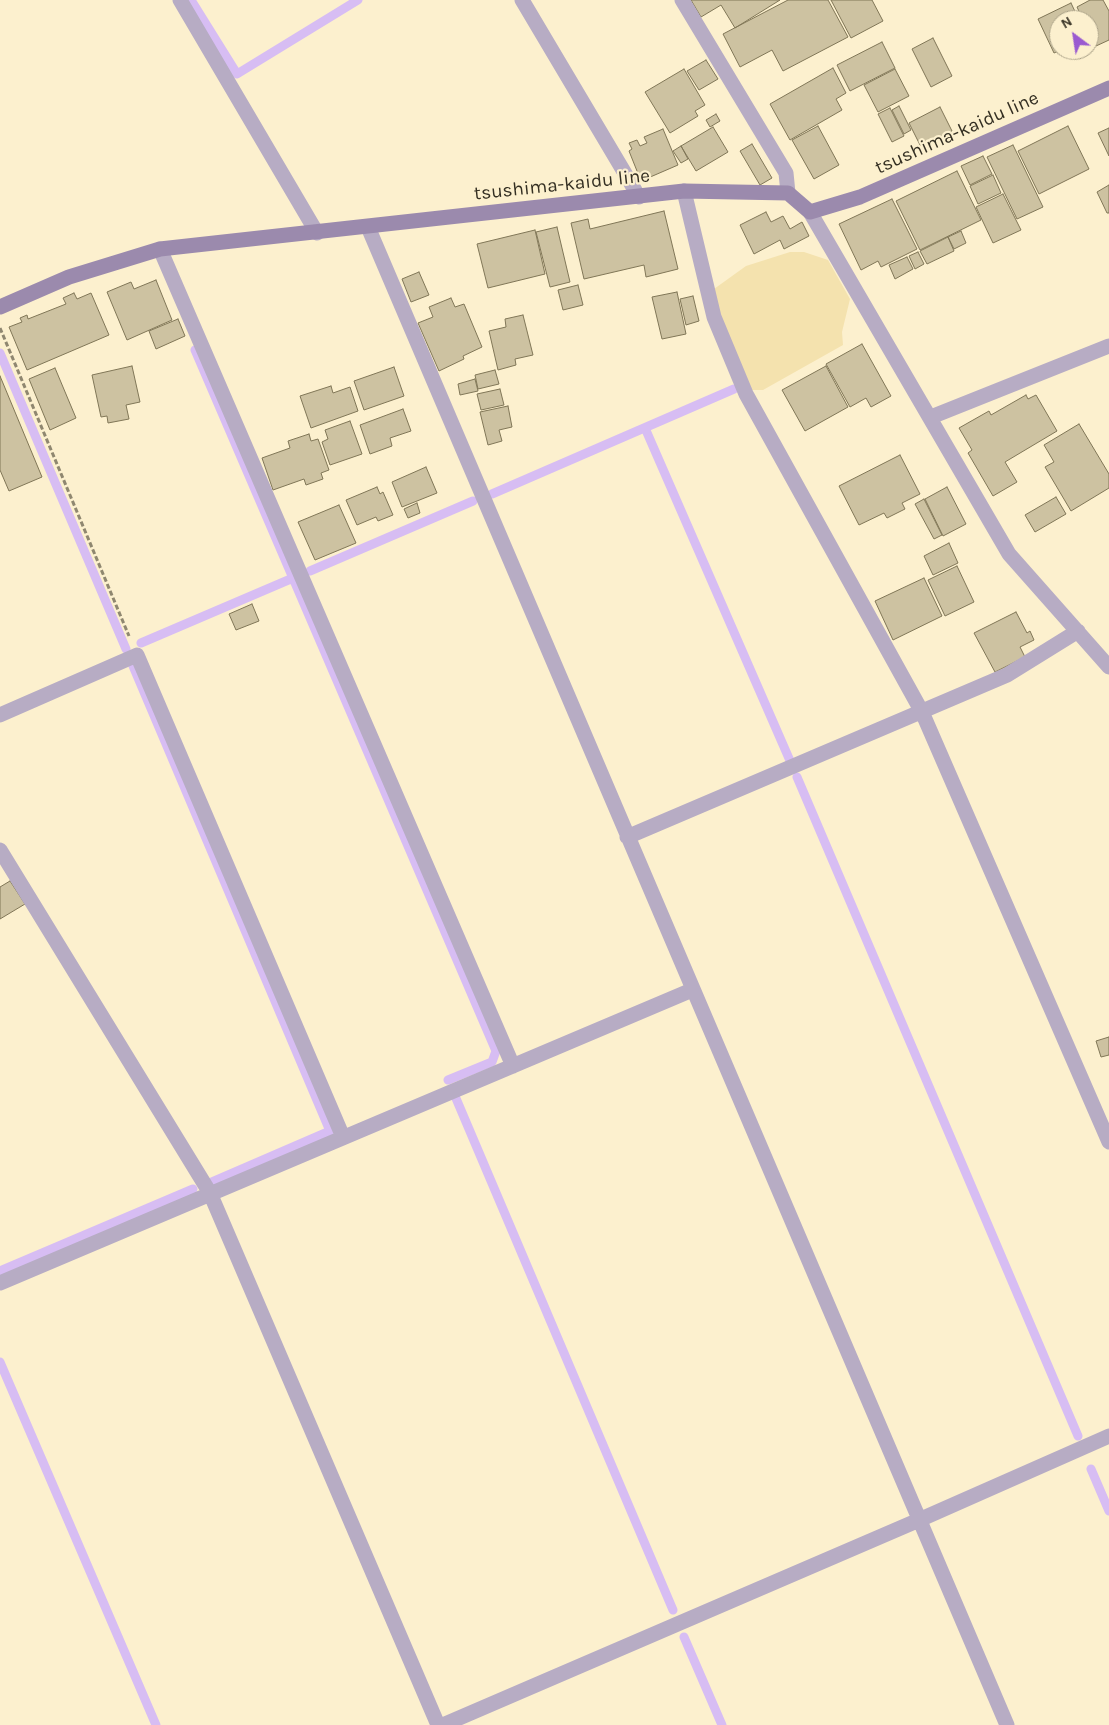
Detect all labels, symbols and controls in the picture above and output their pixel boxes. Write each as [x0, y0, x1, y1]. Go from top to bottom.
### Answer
north arrow [1049, 10, 1099, 60]
text: N [1058, 13, 1075, 32]
street label: tsushima-kaidu line [872, 87, 1042, 179]
street label: tsushima-kaidu line [473, 164, 651, 206]

